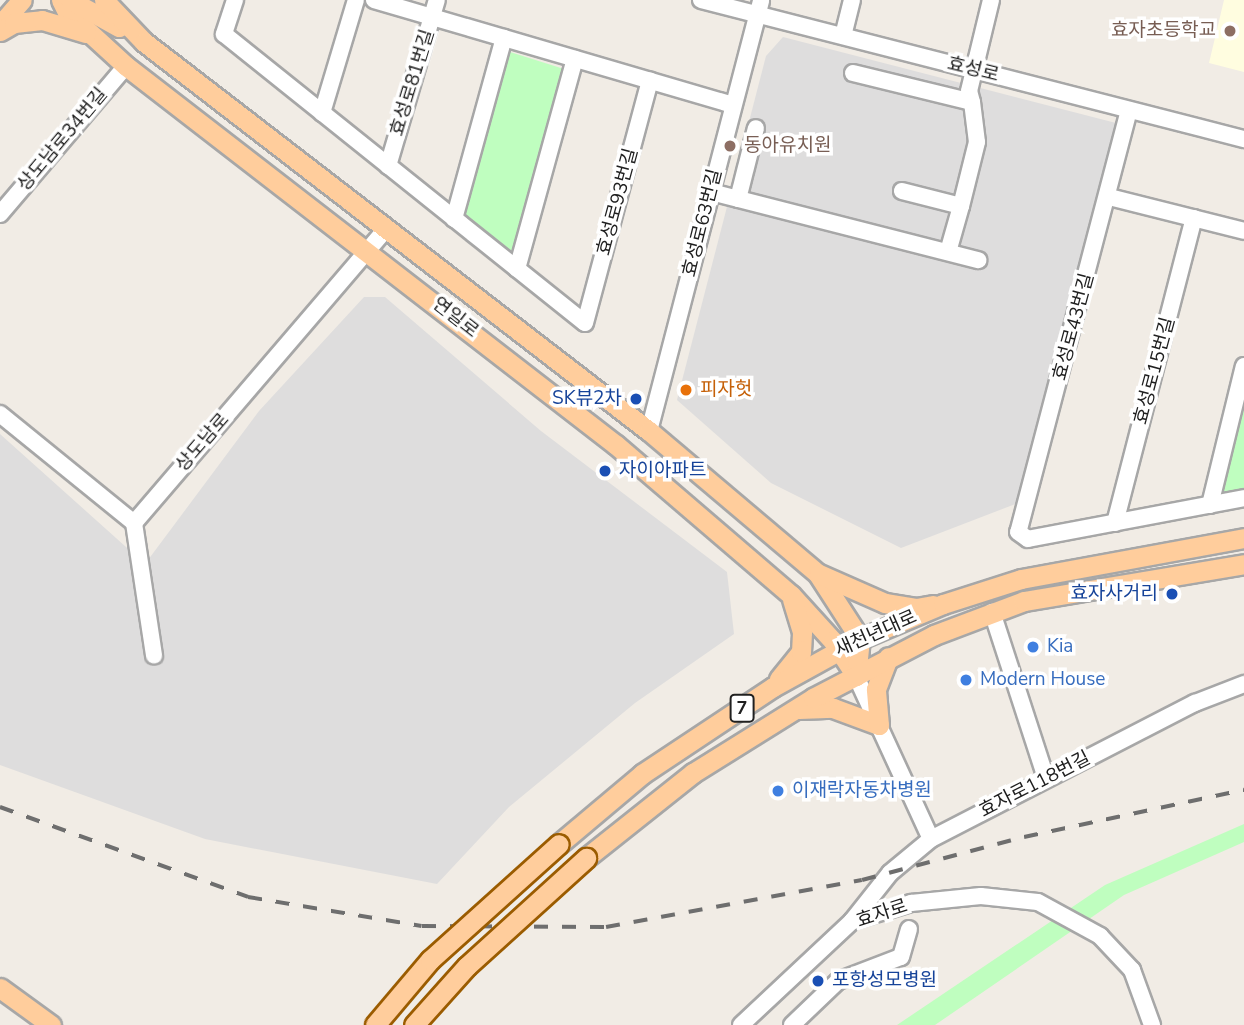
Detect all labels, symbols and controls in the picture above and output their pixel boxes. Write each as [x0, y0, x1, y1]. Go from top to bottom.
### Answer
place label: 효자초등학교 [1111, 20, 1216, 42]
marker: 효자초등학교 [1222, 23, 1238, 39]
street label: 효성로81번길 [386, 27, 440, 139]
street label: 효성로 [945, 53, 1001, 87]
street label: 상도남로34번길 [13, 84, 113, 196]
place label: 동아유치원 [744, 135, 831, 157]
marker: 동아유치원 [722, 138, 738, 154]
street label: 효성로93번길 [593, 146, 643, 258]
street label: 효성로63번길 [679, 167, 727, 279]
street label: 효성로43번길 [1049, 271, 1099, 383]
street label: 연일로 [427, 293, 483, 343]
street label: 효성로15번길 [1130, 315, 1180, 427]
place label: 피자헛 [700, 379, 752, 401]
marker: 피자헛 [678, 382, 694, 398]
place label: SK뷰2차 [552, 388, 622, 410]
marker: SK뷰2차 [628, 391, 644, 407]
street label: 상도남로 [171, 409, 235, 477]
place label: 자이아파트 [619, 460, 706, 482]
marker: 자이아파트 [597, 463, 613, 479]
place label: 효자사거리 [1071, 583, 1158, 605]
marker: 효자사거리 [1164, 586, 1180, 602]
street label: 새천년대로 [831, 606, 921, 662]
place label: Kia [1047, 636, 1073, 658]
marker: Kia [1025, 639, 1041, 655]
place label: Modern House [980, 669, 1105, 691]
marker: Modern House [958, 672, 974, 688]
road number: 7 [728, 694, 756, 722]
street label: 효자로118번길 [976, 747, 1094, 823]
place label: 이재락자동차병원 [792, 780, 932, 802]
marker: 이재락자동차병원 [770, 783, 786, 799]
street label: 효자로 [854, 895, 910, 933]
place label: 포항성모병원 [832, 970, 937, 992]
marker: 포항성모병원 [810, 973, 826, 989]

